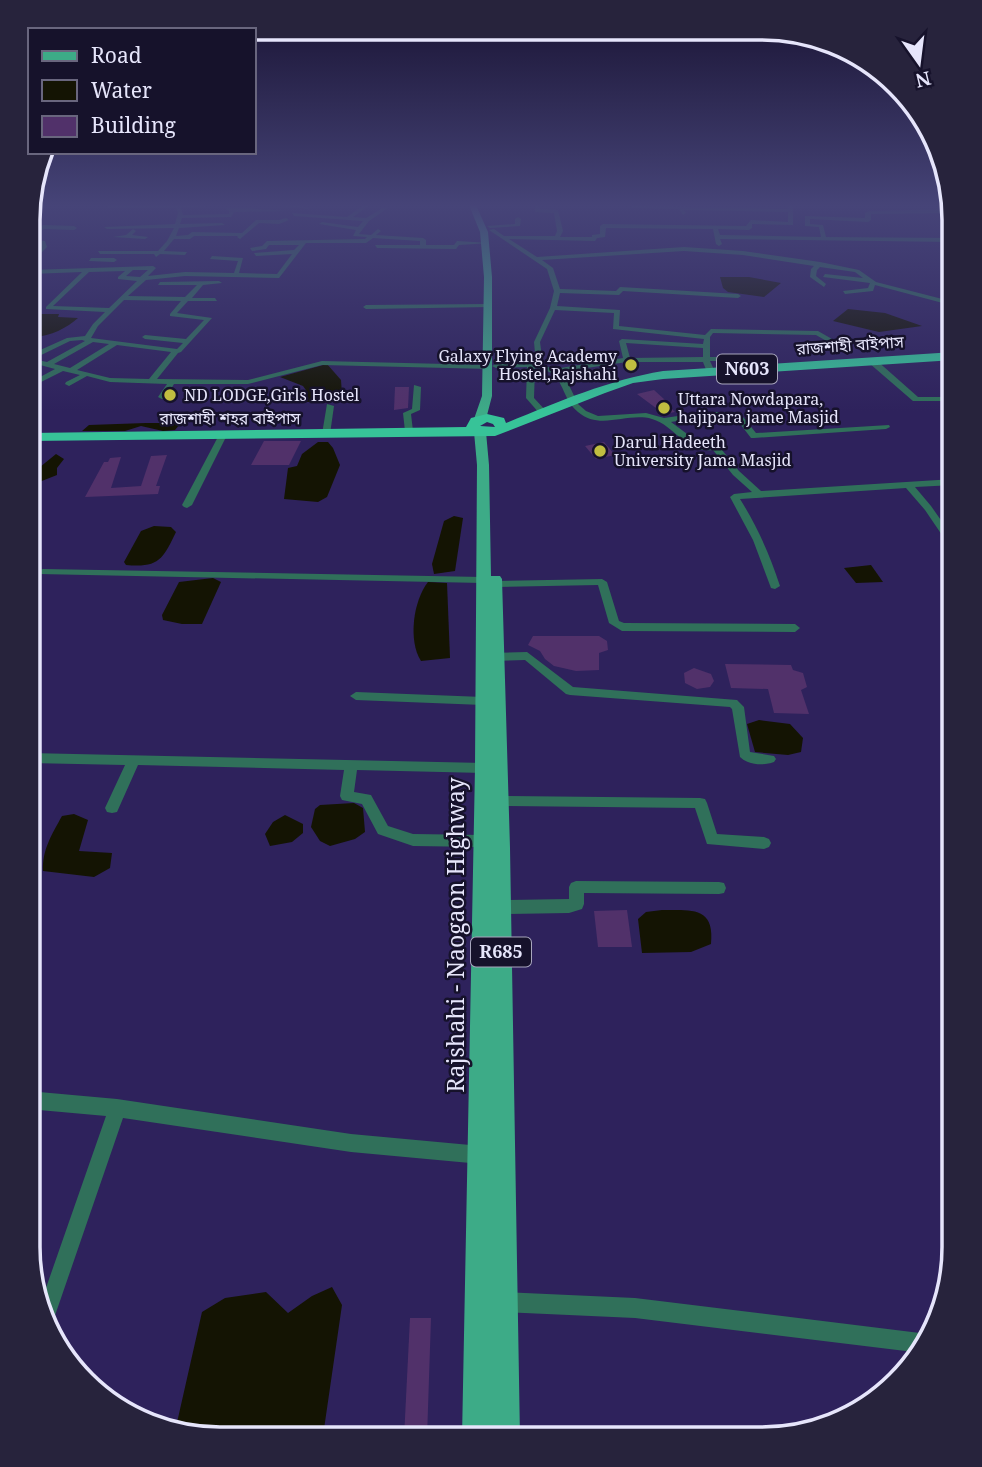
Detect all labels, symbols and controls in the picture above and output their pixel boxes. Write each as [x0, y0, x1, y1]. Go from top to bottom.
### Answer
legend [28, 28, 256, 154]
north arrow [884, 28, 954, 98]
text: Road [91, 41, 142, 69]
text: N [913, 65, 934, 94]
text: Water [91, 76, 152, 104]
text: Building [91, 111, 176, 139]
street label: রাজশাহী বাইপাস [795, 330, 906, 360]
place label: Galaxy Flying Academy Hostel,Rajshahi [438, 345, 618, 385]
road number: N603 [717, 354, 777, 384]
marker: Galaxy Flying Academy Hostel,Rajshahi [623, 357, 639, 373]
place label: ND LODGE,Girls Hostel [184, 384, 359, 406]
marker: ND LODGE,Girls Hostel [162, 387, 178, 403]
place label: Uttara Nowdapara, hajipara jame Masjid [678, 388, 839, 428]
marker: Uttara Nowdapara, hajipara jame Masjid [656, 400, 672, 416]
street label: রাজশাহী শহর বাইপাস [159, 407, 301, 429]
place label: Darul Hadeeth University Jama Masjid [614, 431, 792, 471]
marker: Darul Hadeeth University Jama Masjid [592, 443, 608, 459]
street label: Rajshahi - Naogaon Highway [439, 778, 471, 1093]
road number: R685 [471, 937, 531, 967]

